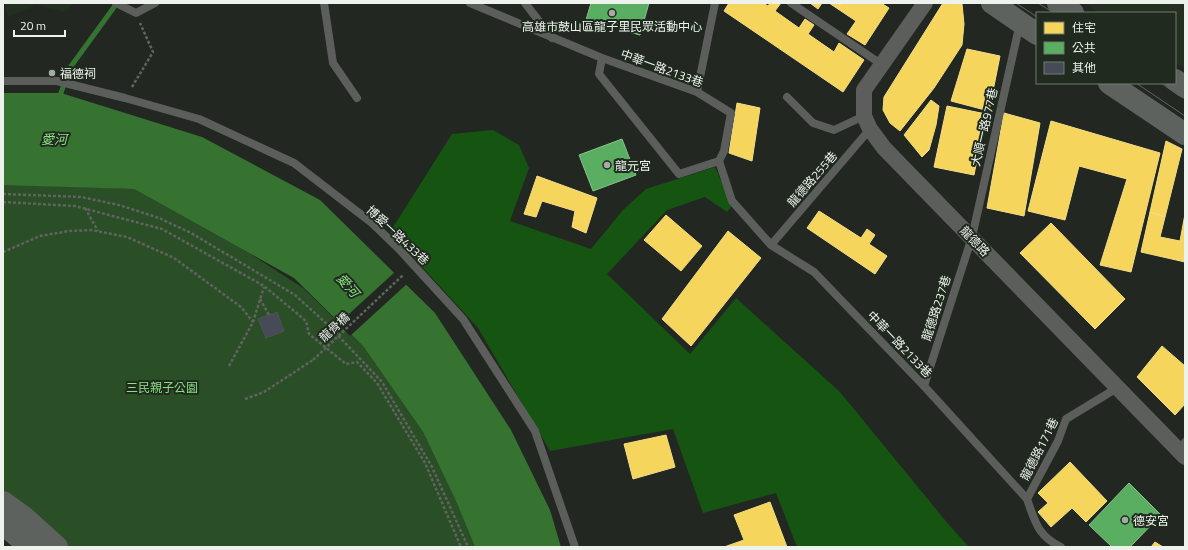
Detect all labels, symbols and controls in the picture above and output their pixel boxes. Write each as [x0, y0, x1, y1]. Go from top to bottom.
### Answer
marker: 高雄市鼓山區龍子里民眾活動中心 [607, 8, 617, 18]
scale bar [14, 12, 65, 38]
legend [1036, 12, 1176, 84]
text: 20 m [20, 16, 46, 35]
place label: 高雄市鼓山區龍子里民眾活動中心 [522, 17, 702, 36]
text: 住宅 [1072, 18, 1096, 37]
text: 公共 [1072, 38, 1096, 57]
street label: 中華一路2133巷 [618, 44, 706, 92]
text: 其他 [1072, 58, 1096, 77]
place label: 福德祠 [60, 64, 96, 83]
marker: 福德祠 [47, 68, 57, 78]
street label: 大順一路977巷 [966, 86, 1002, 168]
water label: 愛河 [41, 129, 70, 149]
street label: 龍德路255巷 [782, 147, 842, 211]
place label: 龍元宮 [615, 156, 651, 175]
marker: 龍元宮 [602, 160, 612, 170]
street label: 博愛一路433巷 [362, 201, 434, 269]
street label: 龍德路 [956, 221, 994, 261]
water label: 愛河 [332, 269, 366, 304]
street label: 龍德路237巷 [916, 273, 956, 343]
street label: 中華一路2133巷 [863, 306, 937, 382]
street label: 龍骨橋 [314, 308, 354, 346]
park label: 三民親子公園 [126, 378, 198, 397]
street label: 龍德路171巷 [1015, 414, 1063, 484]
place label: 德安宮 [1133, 511, 1169, 530]
marker: 德安宮 [1120, 515, 1130, 525]

